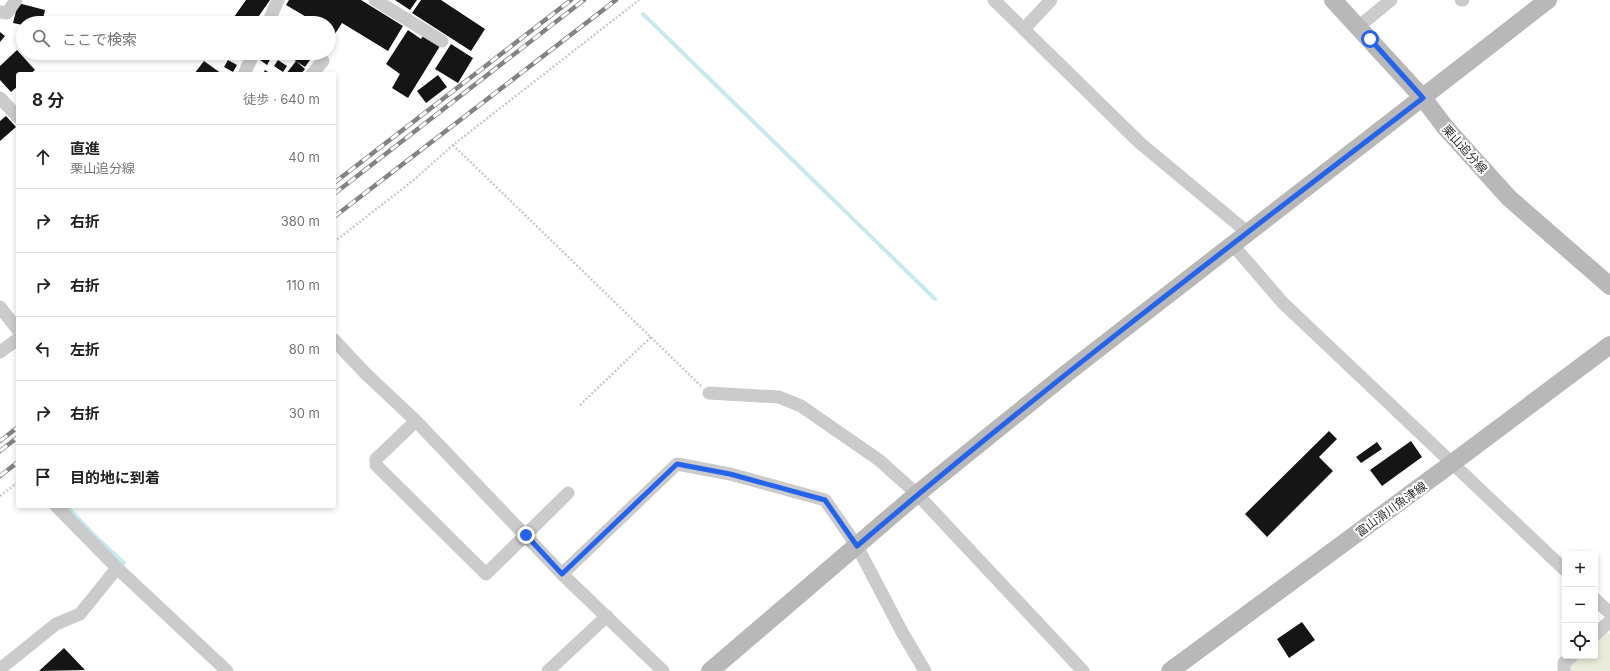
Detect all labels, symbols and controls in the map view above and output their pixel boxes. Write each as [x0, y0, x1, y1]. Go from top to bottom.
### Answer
search box [16, 16, 336, 60]
icon: search [30, 27, 52, 49]
text: ここで検索 [62, 30, 137, 49]
route start [1361, 30, 1379, 48]
text: 8 分 [32, 90, 64, 110]
text: 徒歩 · 640 m [243, 91, 320, 107]
street label: 栗山追分線 [1439, 122, 1491, 176]
text: 直進 [70, 139, 100, 158]
icon: ahead [32, 146, 54, 168]
text: 40 m [288, 149, 320, 165]
text: 栗山追分線 [70, 160, 135, 176]
icon: right [32, 210, 54, 232]
text: 右折 [70, 212, 100, 231]
text: 380 m [281, 213, 320, 229]
icon: right [32, 274, 54, 296]
text: 右折 [70, 276, 100, 295]
text: 110 m [286, 277, 320, 293]
icon: left [32, 338, 54, 360]
text: 左折 [70, 340, 100, 359]
text: 80 m [289, 341, 320, 357]
icon: right [32, 402, 54, 424]
text: 右折 [70, 404, 100, 423]
text: 30 m [289, 405, 320, 421]
icon: arrive [32, 466, 54, 488]
text: 目的地に到着 [70, 468, 160, 487]
street label: 富山滑川魚津線 [1353, 478, 1429, 540]
route end [517, 526, 535, 544]
map controls [1562, 551, 1598, 659]
button: + [1562, 551, 1598, 587]
button: − [1562, 587, 1598, 623]
button: locate [1562, 623, 1598, 659]

